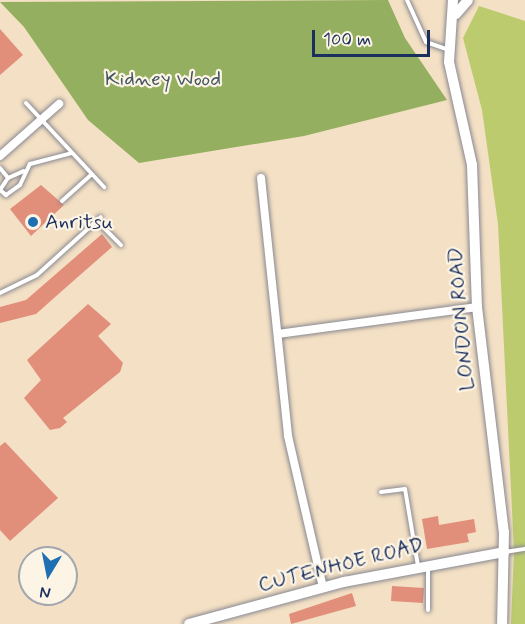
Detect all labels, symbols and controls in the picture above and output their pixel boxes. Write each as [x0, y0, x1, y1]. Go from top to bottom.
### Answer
scale bar [315, 18, 434, 56]
text: 100 m [323, 28, 371, 52]
park label: Kidney Wood [104, 66, 222, 92]
place label: Anritsu [45, 209, 113, 235]
marker: Anritsu [26, 215, 40, 229]
street label: LONDON ROAD [442, 246, 480, 392]
street label: CUTENHOE ROAD [256, 532, 426, 598]
north arrow [18, 546, 78, 606]
text: N [38, 581, 52, 604]

